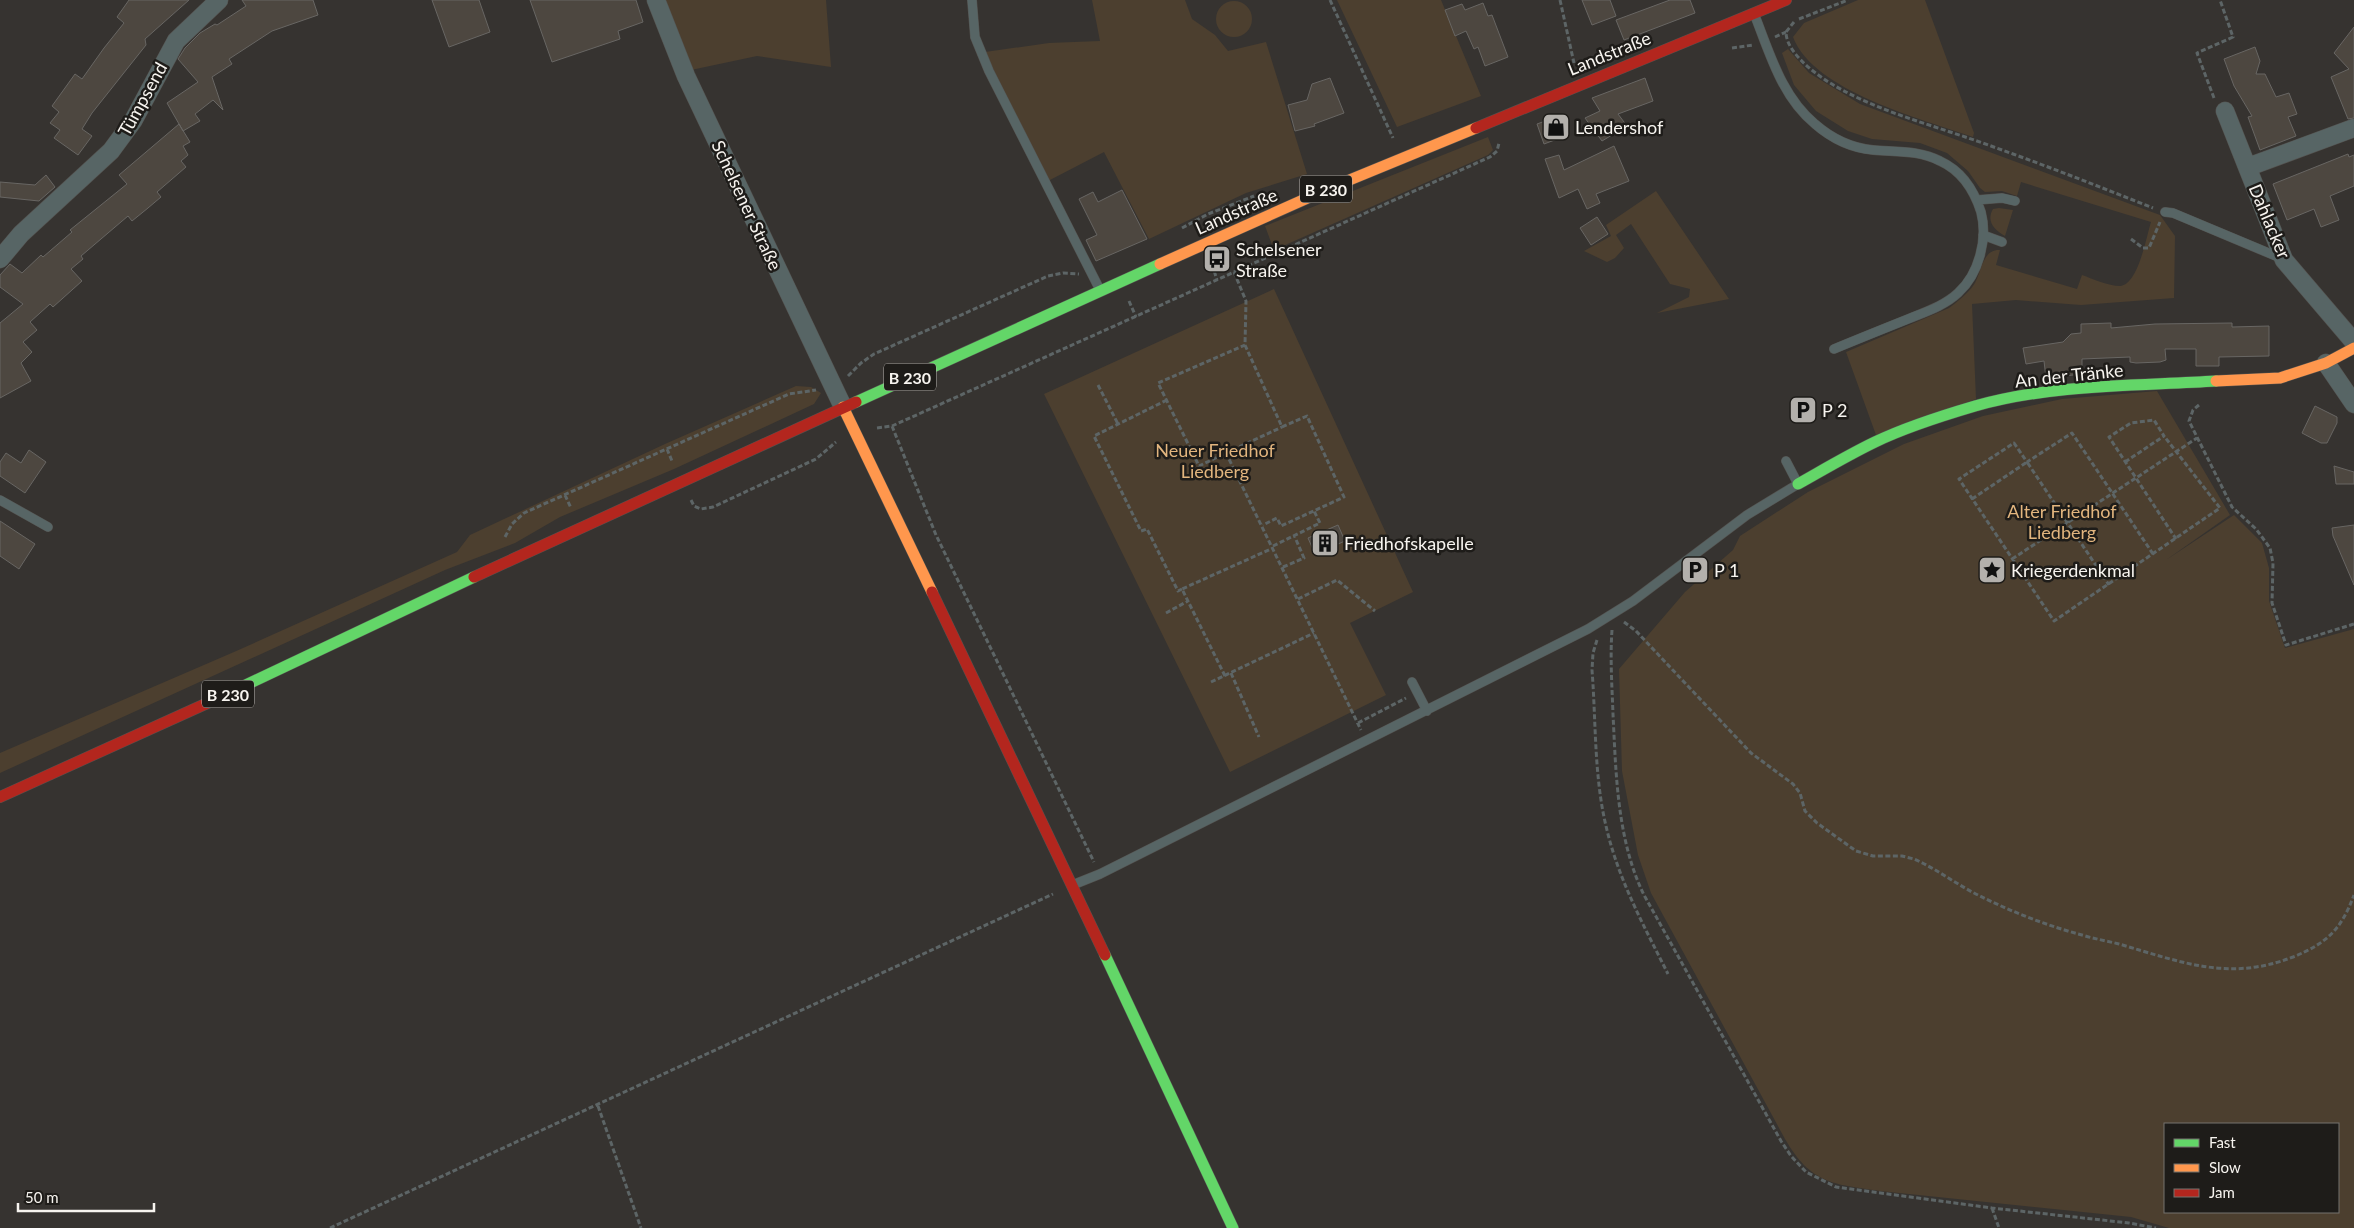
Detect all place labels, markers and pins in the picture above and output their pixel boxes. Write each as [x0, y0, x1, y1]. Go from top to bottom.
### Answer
shop icon: Lendershof [1541, 112, 1571, 142]
place label: Lendershof [1575, 116, 1664, 138]
place label: Schelsener Straße [1236, 238, 1322, 281]
bus stop icon: Schelsener Straße [1202, 244, 1232, 274]
parking icon: P 2 [1788, 395, 1818, 425]
place label: P 2 [1822, 399, 1847, 421]
building icon: Friedhofskapelle [1310, 528, 1340, 558]
place label: Friedhofskapelle [1344, 532, 1474, 554]
parking icon: P 1 [1680, 555, 1710, 585]
place icon: Kriegerdenkmal [1977, 555, 2007, 585]
place label: P 1 [1714, 559, 1739, 581]
place label: Kriegerdenkmal [2011, 559, 2135, 581]

